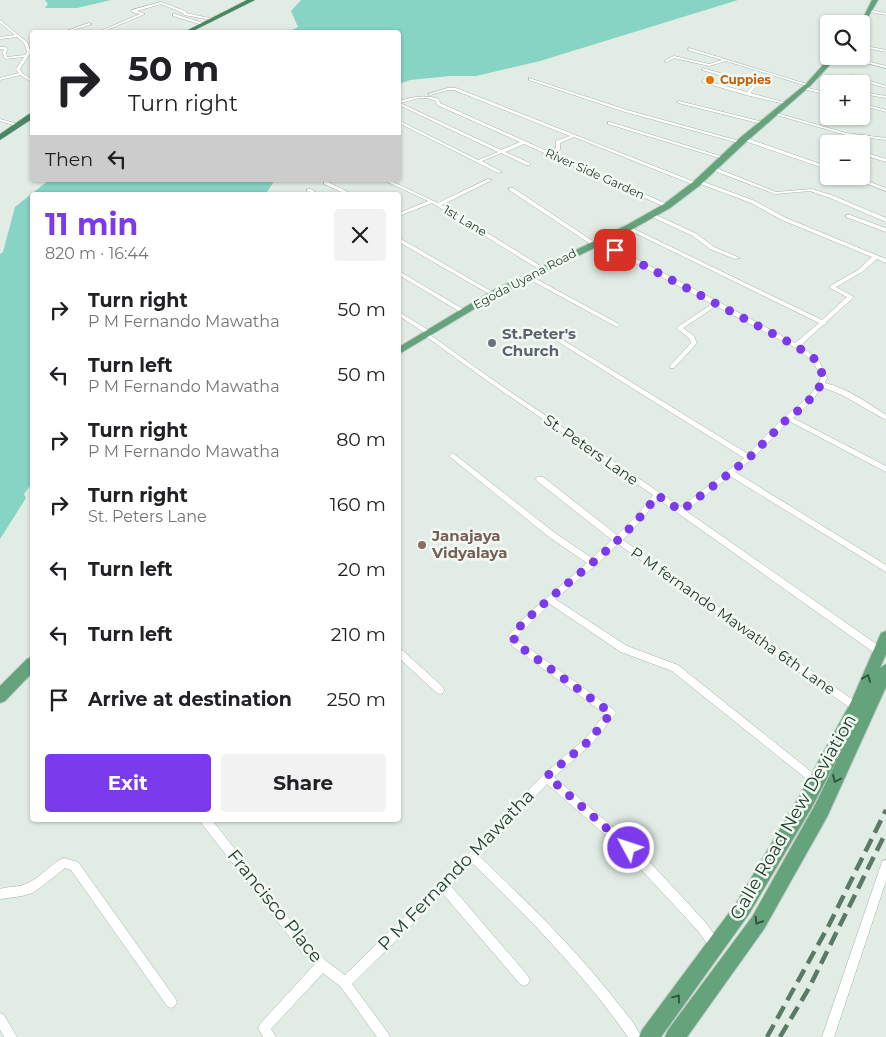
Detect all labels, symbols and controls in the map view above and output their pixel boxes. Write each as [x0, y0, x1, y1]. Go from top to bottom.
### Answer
map controls [820, 15, 870, 185]
button: search [820, 15, 870, 65]
text: 50 m [128, 47, 219, 90]
icon: right [45, 50, 110, 115]
place label: Cuppies [720, 72, 772, 87]
marker: Cuppies [704, 74, 716, 86]
button: + [820, 75, 870, 125]
text: Turn right [128, 90, 238, 117]
button: − [820, 135, 870, 185]
icon: left [103, 145, 131, 173]
street label: River Side Garden [543, 145, 647, 202]
text: Then [45, 148, 93, 171]
street label: 1st Lane [441, 202, 490, 239]
text: 11 min [45, 206, 138, 243]
button: close [334, 209, 386, 261]
pin [594, 229, 636, 271]
icon: arrive [601, 236, 629, 264]
text: 820 m · 16:44 [45, 244, 149, 263]
street label: Egoda Uyana Road [471, 245, 579, 312]
text: Turn right [88, 289, 188, 312]
icon: right [45, 296, 73, 324]
text: 50 m [338, 298, 386, 321]
text: P M Fernando Mawatha [88, 312, 280, 331]
place label: St.Peter's Church [502, 324, 576, 360]
marker: St.Peter's Church [486, 337, 498, 349]
text: Turn left [88, 354, 173, 377]
icon: left [45, 361, 73, 389]
text: 50 m [338, 363, 386, 386]
text: P M Fernando Mawatha [88, 377, 280, 396]
street label: St. Peters Lane [540, 410, 642, 489]
text: Turn right [88, 419, 188, 442]
icon: right [45, 426, 73, 454]
text: 80 m [336, 428, 386, 451]
text: P M Fernando Mawatha [88, 442, 280, 461]
text: Turn right [88, 484, 188, 507]
icon: right [45, 491, 73, 519]
text: 160 m [330, 493, 386, 516]
text: St. Peters Lane [88, 507, 207, 526]
place label: Janajaya Vidyalaya [431, 526, 507, 562]
marker: Janajaya Vidyalaya [416, 539, 428, 551]
street label: P M fernando Mawatha 6th Lane [627, 542, 839, 699]
icon: left [45, 556, 73, 584]
text: Turn left [88, 558, 173, 581]
text: 20 m [338, 558, 386, 581]
icon: left [45, 621, 73, 649]
text: Turn left [88, 623, 173, 646]
text: 210 m [331, 623, 386, 646]
one-way arrow [862, 675, 872, 683]
icon: arrive [45, 686, 73, 714]
text: Arrive at destination [88, 688, 292, 711]
text: 250 m [327, 688, 386, 711]
street label: Galle Road New Deviation [725, 710, 861, 924]
button: Exit [45, 754, 211, 812]
button: Share [221, 754, 386, 812]
one-way arrow [831, 774, 842, 783]
street label: P M Fernando Mawatha [373, 785, 539, 955]
position arrow [602, 821, 654, 873]
street label: Francisco Place [223, 845, 327, 967]
one-way arrow [755, 916, 764, 925]
one-way arrow [672, 995, 680, 1004]

